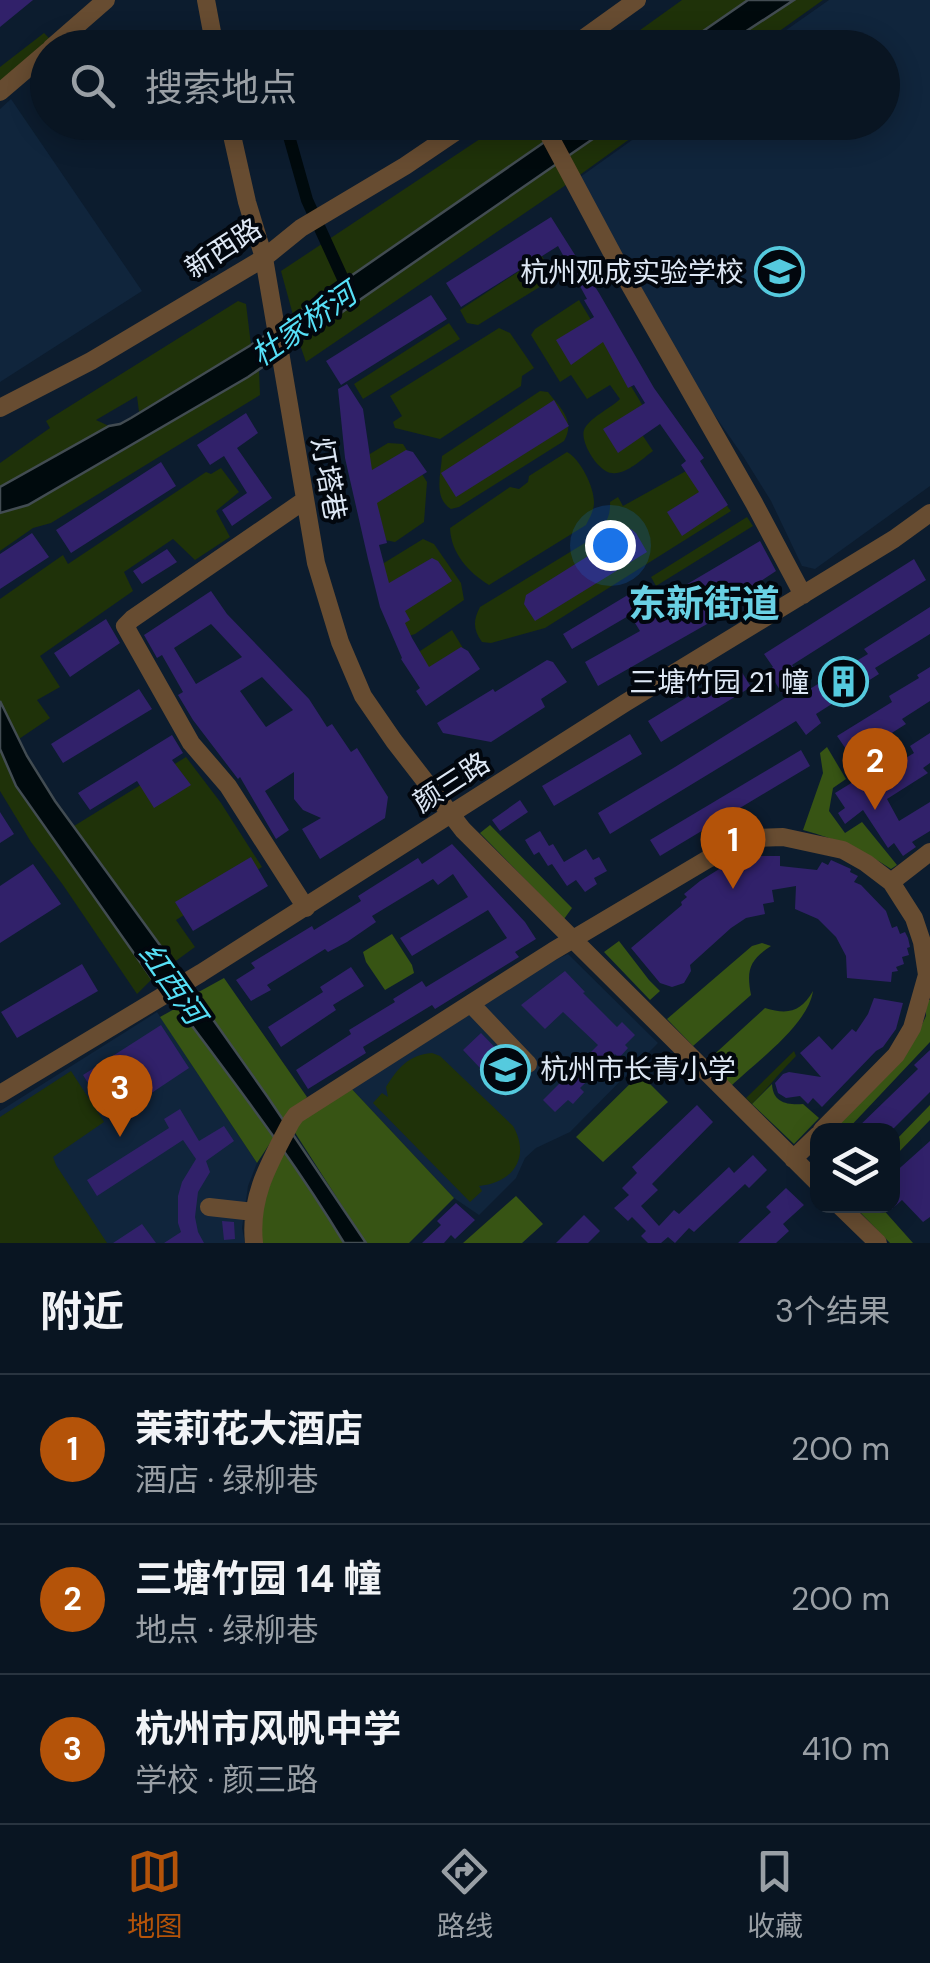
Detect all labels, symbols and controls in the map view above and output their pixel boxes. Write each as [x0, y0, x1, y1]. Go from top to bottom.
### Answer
search box [30, 30, 900, 140]
icon: search [65, 58, 120, 113]
text: 搜索地点 [145, 63, 297, 113]
street label: 新西路 [178, 210, 269, 287]
school or university icon: 杭州观成实验学校 [753, 246, 805, 298]
place label: 杭州观成实验学校 [520, 254, 744, 291]
water label: 杜家桥河 [243, 271, 368, 375]
street label: 灯塔巷 [303, 435, 354, 524]
your location [585, 520, 636, 571]
district label: 东新街道 [628, 579, 780, 629]
building icon: 三塘竹园 21 幢 [818, 656, 870, 708]
place label: 三塘竹园 21 幢 [629, 664, 809, 701]
pin: 2 [842, 728, 908, 810]
street label: 颜三路 [406, 744, 497, 821]
pin: 1 [700, 806, 766, 889]
water label: 红西河 [131, 936, 217, 1036]
school or university icon: 杭州市长青小学 [479, 1043, 531, 1095]
place label: 杭州市长青小学 [540, 1051, 736, 1088]
pin: 3 [88, 1054, 152, 1137]
map controls [810, 1123, 900, 1213]
button: layers [810, 1123, 900, 1213]
text: 附近 [40, 1284, 124, 1339]
text: 3个结果 [775, 1290, 890, 1332]
text: 茉莉花大酒店 [135, 1404, 363, 1454]
text: 1 [67, 1428, 78, 1470]
text: 200 m [791, 1428, 890, 1470]
text: 酒店 · 绿柳巷 [135, 1459, 318, 1501]
text: 三塘竹园 14 幢 [135, 1554, 381, 1604]
text: 2 [63, 1578, 82, 1620]
text: 200 m [791, 1578, 890, 1620]
text: 地点 · 绿柳巷 [135, 1609, 318, 1651]
text: 杭州市风帆中学 [135, 1704, 401, 1754]
text: 3 [63, 1728, 82, 1770]
text: 410 m [802, 1728, 890, 1770]
text: 学校 · 颜三路 [135, 1759, 318, 1801]
tab: 地图 [127, 1844, 183, 1945]
tab: 路线 [437, 1844, 493, 1945]
tab: 收藏 [747, 1844, 803, 1945]

